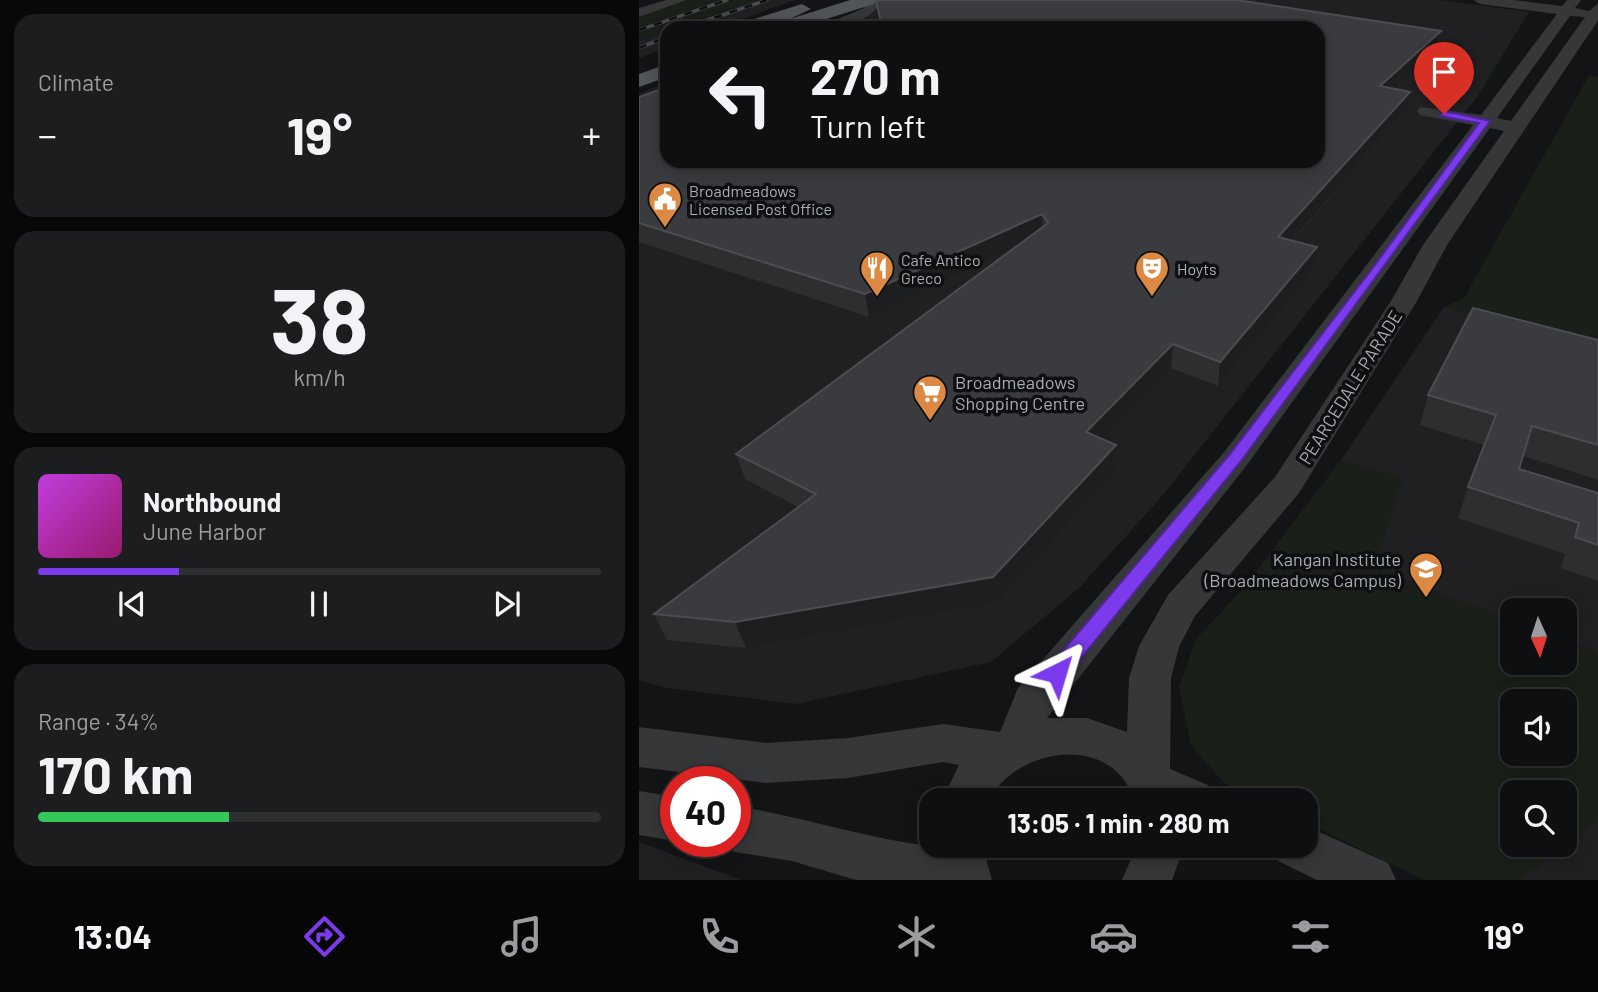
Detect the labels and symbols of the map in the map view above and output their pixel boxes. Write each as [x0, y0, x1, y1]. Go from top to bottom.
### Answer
pin [1414, 42, 1474, 114]
public building icon: Broadmeadows Licensed Post Office [646, 180, 684, 229]
place label: Broadmeadows Licensed Post Office [689, 181, 832, 218]
restaurant icon: Cafe Antico Greco [858, 249, 896, 298]
theatre icon: Hoyts [1133, 249, 1171, 298]
place label: Cafe Antico Greco [901, 250, 981, 287]
place label: Hoyts [1177, 259, 1217, 278]
street label: PEARCEDALE PARADE [1294, 306, 1406, 468]
place label: Broadmeadows Shopping Centre [955, 371, 1085, 414]
supermarket icon: Broadmeadows Shopping Centre [911, 373, 949, 422]
place label: Kangan Institute (Broadmeadows Campus) [1203, 548, 1401, 591]
school or university icon: Kangan Institute (Broadmeadows Campus) [1407, 550, 1445, 599]
north arrow [1500, 598, 1577, 676]
position arrow [1020, 636, 1094, 710]
speed limit sign: 40 [660, 766, 751, 857]

